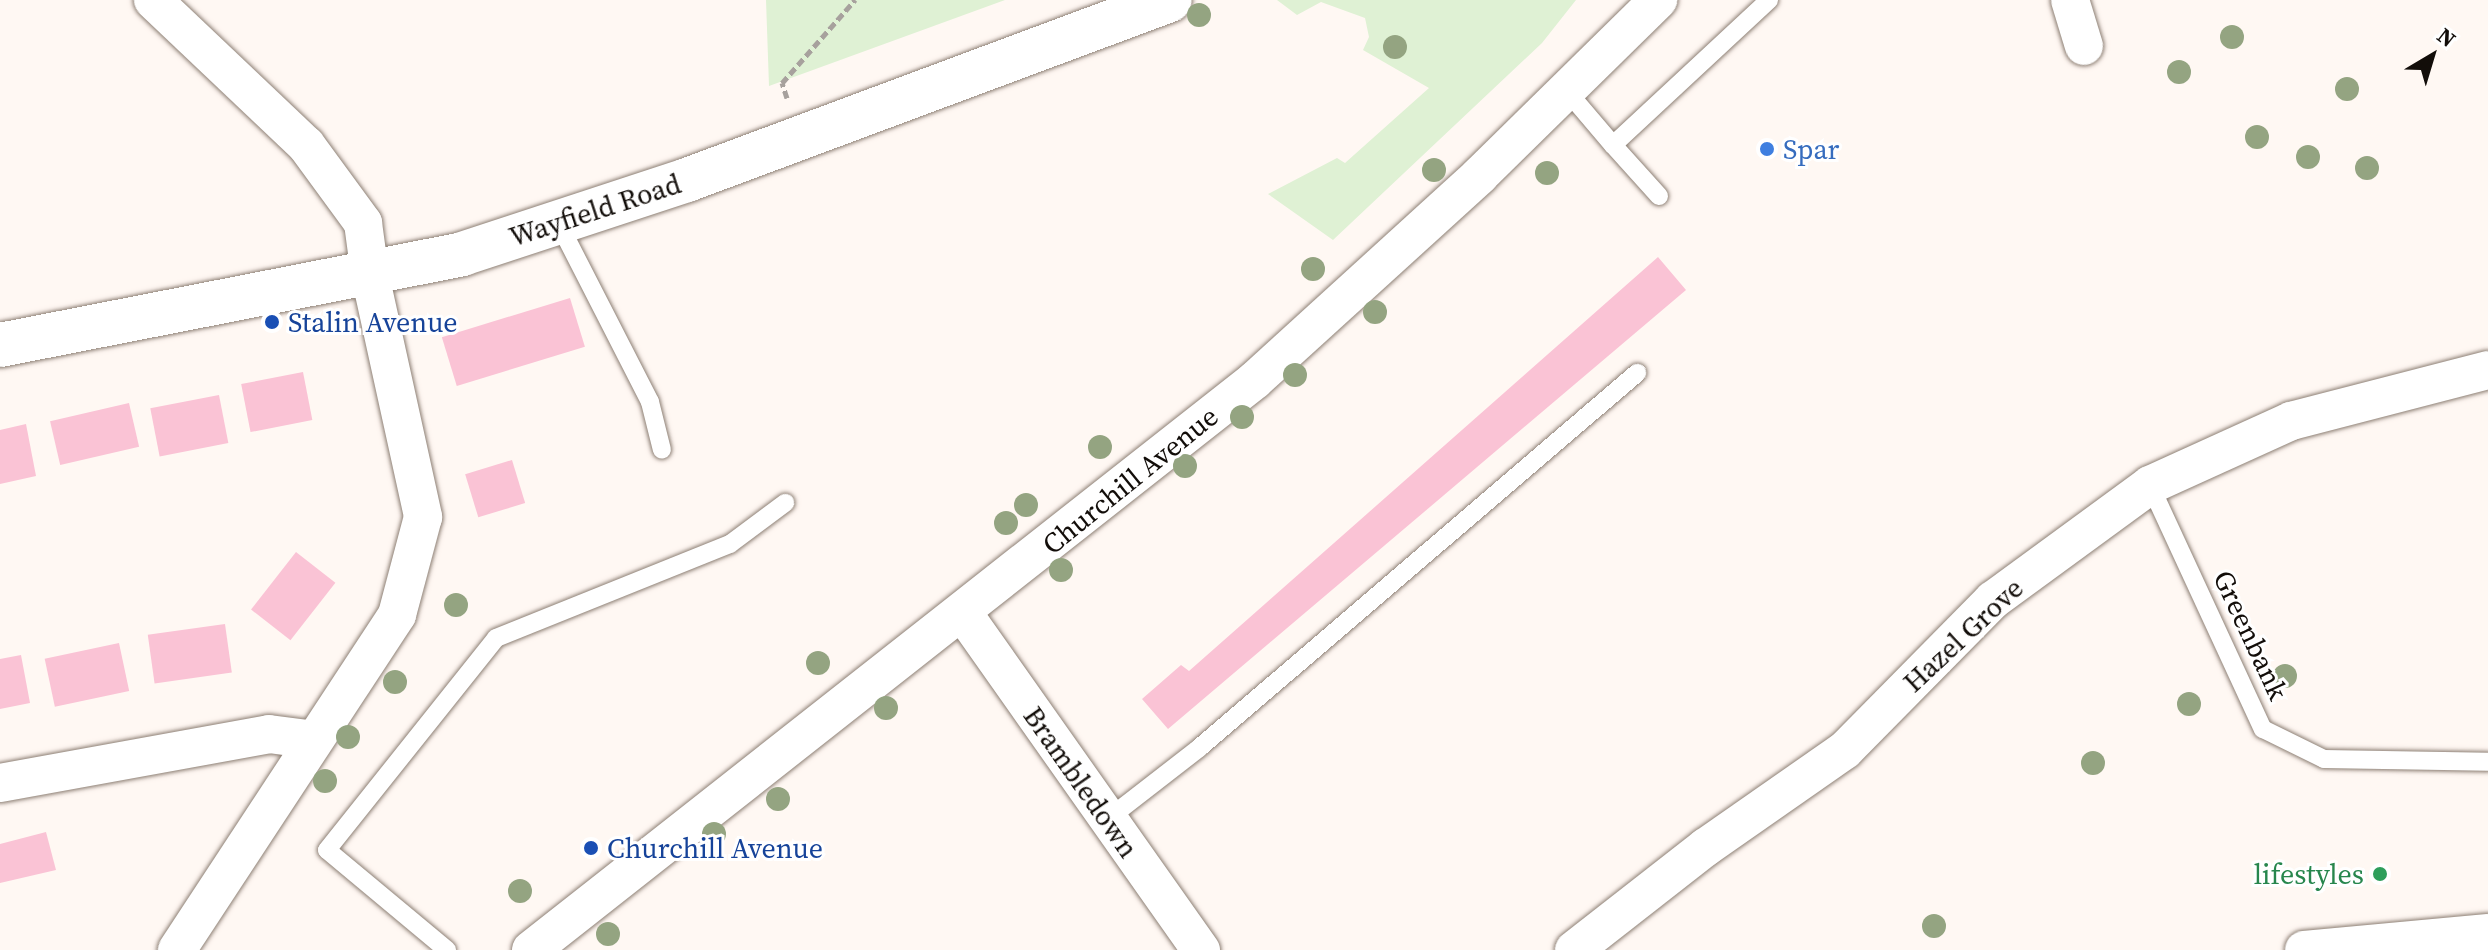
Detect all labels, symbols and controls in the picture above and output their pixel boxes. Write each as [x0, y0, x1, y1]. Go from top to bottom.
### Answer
north arrow [2392, 16, 2472, 96]
text: N [2431, 20, 2462, 54]
place label: Spar [1783, 132, 1839, 166]
marker: Spar [1758, 140, 1776, 158]
street label: Wayfield Road [505, 166, 685, 254]
place label: Stalin Avenue [288, 305, 458, 339]
marker: Stalin Avenue [263, 313, 281, 331]
street label: Churchill Avenue [1036, 399, 1224, 561]
street label: Greenbank [2206, 565, 2296, 705]
street label: Hazel Grove [1896, 571, 2030, 699]
street label: Brambledown [1017, 700, 1145, 864]
place label: Churchill Avenue [607, 831, 823, 865]
marker: Churchill Avenue [582, 839, 600, 857]
place label: lifestyles [2254, 857, 2364, 891]
marker: lifestyles [2371, 865, 2389, 883]

